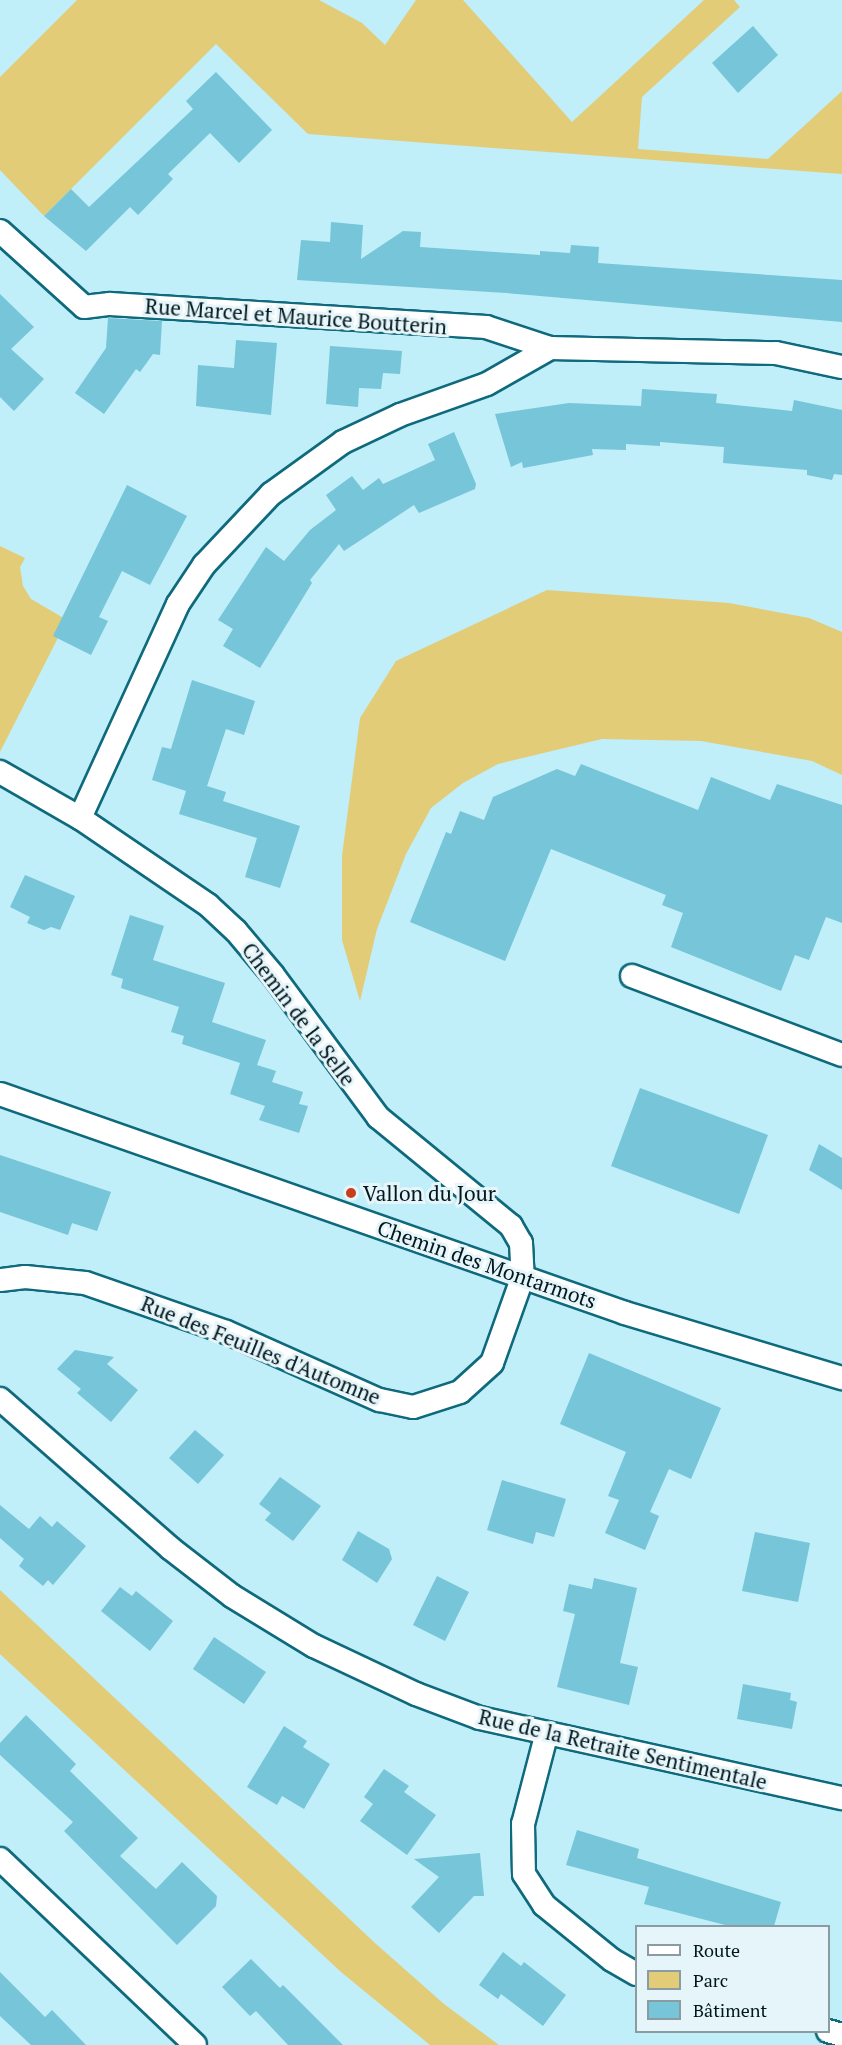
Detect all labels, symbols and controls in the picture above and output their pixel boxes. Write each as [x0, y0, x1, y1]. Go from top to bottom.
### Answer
street label: Rue Marcel et Maurice Boutterin [144, 293, 448, 339]
street label: Chemin de la Selle [237, 937, 361, 1091]
place label: Vallon du Jour [363, 1180, 496, 1206]
marker: Vallon du Jour [344, 1186, 358, 1200]
street label: Chemin des Montarmots [374, 1215, 600, 1313]
street label: Rue des Feuilles d'Automne [138, 1290, 384, 1410]
street label: Rue de la Retraite Sentimentale [476, 1704, 770, 1794]
legend [635, 1925, 830, 2033]
text: Route [693, 1938, 740, 1962]
text: Parc [693, 1968, 728, 1992]
text: Bâtiment [693, 1998, 767, 2022]

